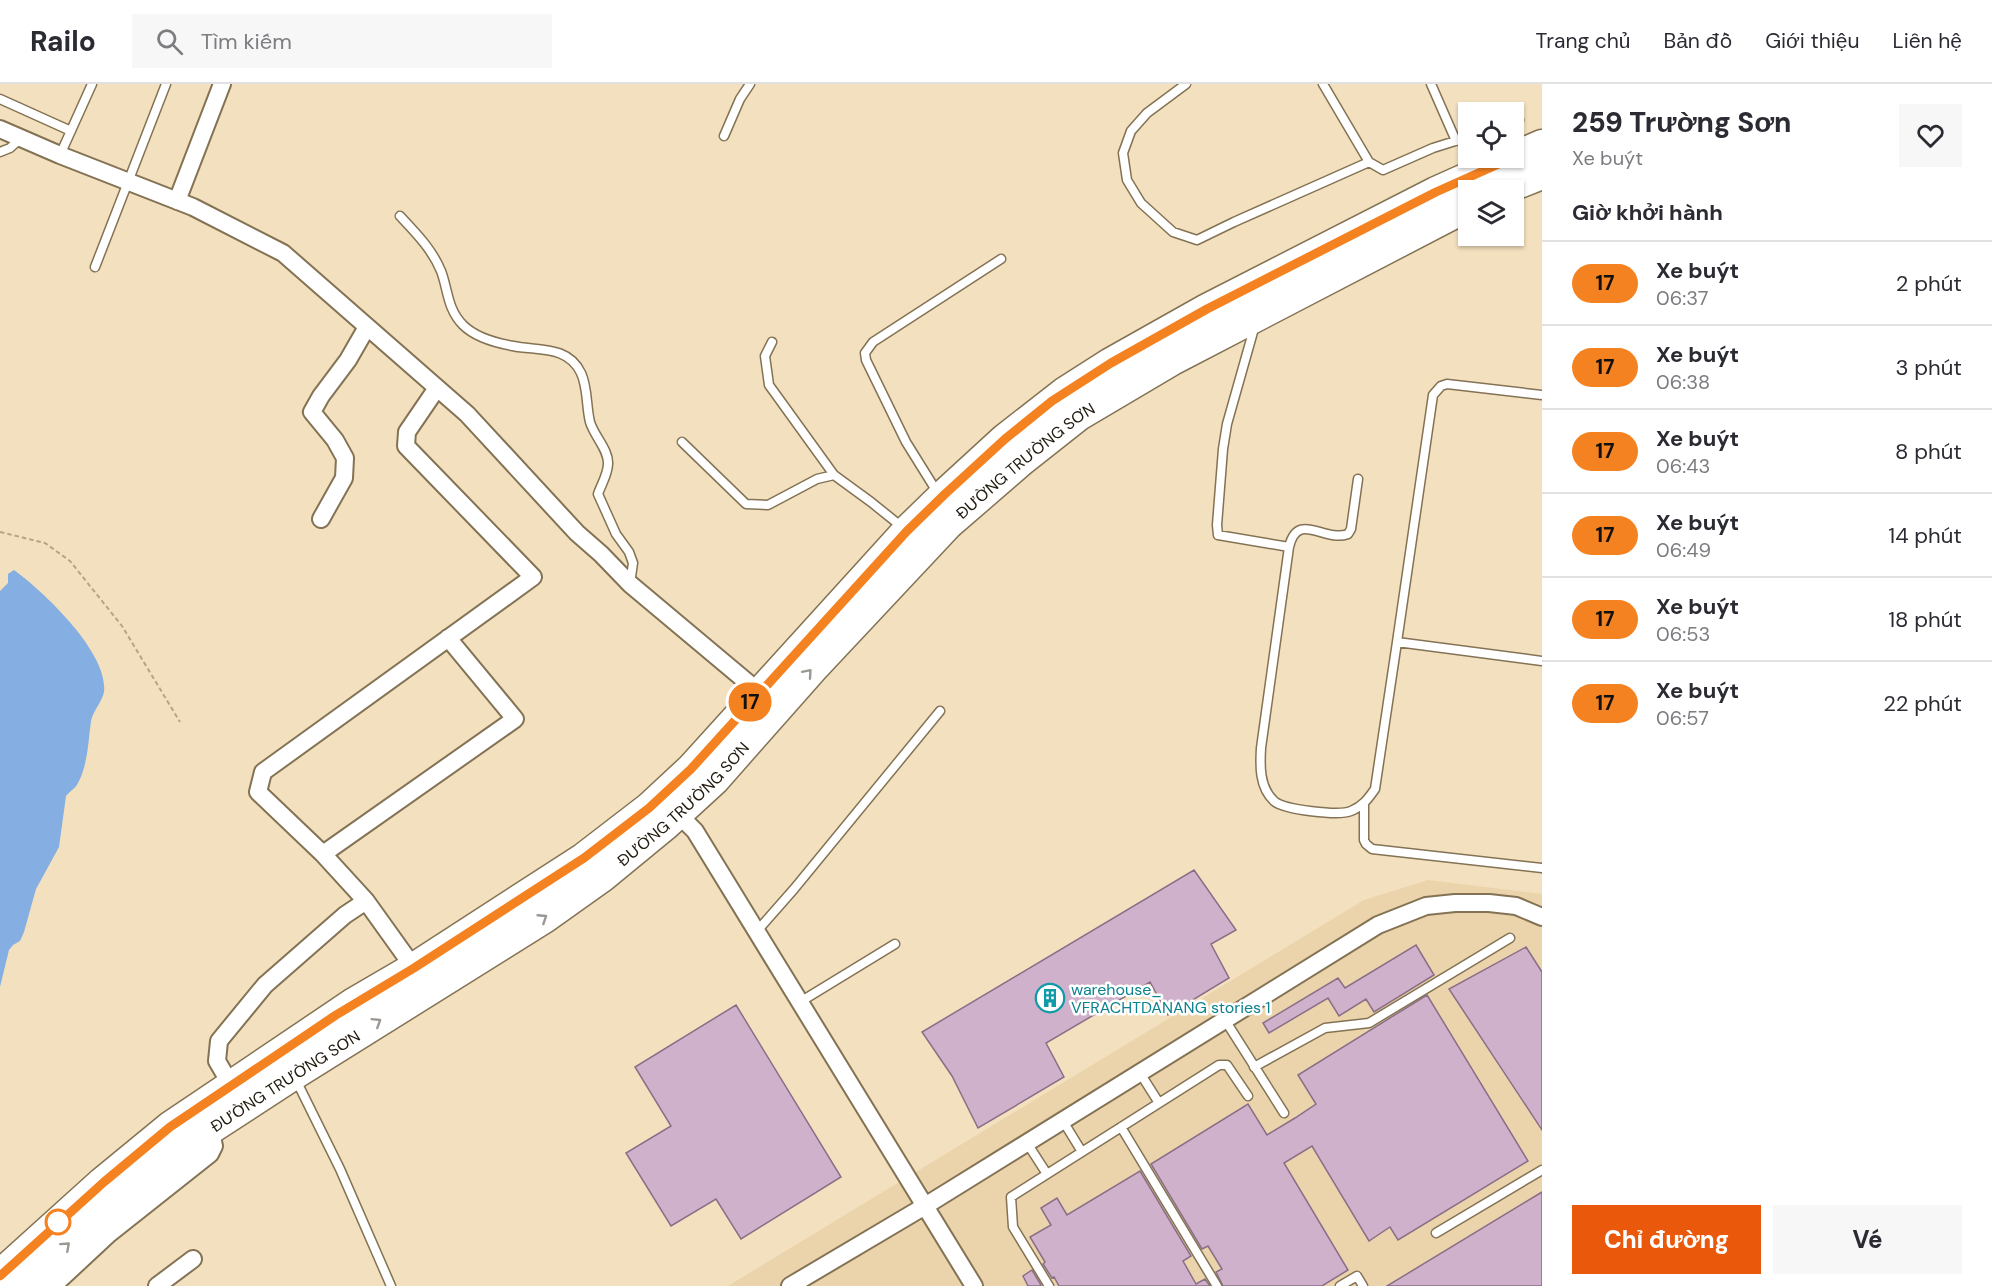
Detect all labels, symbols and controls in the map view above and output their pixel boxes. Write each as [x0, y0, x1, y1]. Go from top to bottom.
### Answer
search box [132, 14, 552, 68]
text: Railo [30, 23, 96, 60]
icon: search [153, 25, 186, 58]
text: Tìm kiếm [201, 27, 292, 56]
text: Trang chủ [1536, 27, 1631, 55]
text: Bản đồ [1664, 27, 1732, 55]
text: Giới thiệu [1765, 27, 1860, 55]
text: Liên hệ [1893, 27, 1962, 55]
map controls [1458, 102, 1524, 246]
button: locate [1458, 102, 1524, 168]
text: 259 Trường Sơn [1572, 104, 1792, 141]
button: heart [1899, 104, 1962, 167]
text: Xe buýt [1572, 145, 1643, 171]
button: layers [1458, 180, 1524, 246]
text: Giờ khởi hành [1572, 198, 1723, 227]
text: Xe buýt [1656, 256, 1739, 285]
text: 17 [1596, 269, 1614, 297]
text: 2 phút [1896, 269, 1962, 298]
text: 06:37 [1656, 285, 1708, 311]
text: Xe buýt [1656, 340, 1739, 369]
text: 17 [1596, 353, 1614, 381]
text: 3 phút [1895, 353, 1962, 382]
text: 06:38 [1656, 369, 1710, 395]
street label: ĐƯỜNG TRƯỜNG SƠN [951, 398, 1099, 524]
text: Xe buýt [1656, 424, 1739, 453]
text: 17 [1596, 437, 1614, 465]
text: 8 phút [1895, 437, 1962, 466]
text: 06:43 [1656, 453, 1710, 479]
text: Xe buýt [1656, 508, 1739, 537]
text: 17 [1596, 521, 1614, 549]
text: 14 phút [1888, 521, 1962, 550]
text: 06:49 [1656, 537, 1711, 563]
text: Xe buýt [1656, 592, 1739, 621]
text: 17 [1596, 605, 1614, 633]
text: 18 phút [1888, 605, 1962, 634]
text: 06:53 [1656, 621, 1710, 647]
one-way arrow [801, 669, 812, 680]
text: Xe buýt [1656, 676, 1739, 705]
line badge: 17 [723, 682, 777, 722]
text: 17 [741, 688, 759, 716]
text: 17 [1596, 689, 1614, 717]
text: 22 phút [1883, 689, 1962, 718]
text: 06:57 [1656, 705, 1709, 731]
street label: ĐƯỜNG TRƯỜNG SƠN [613, 738, 754, 871]
one-way arrow [536, 915, 547, 926]
place label: warehouse_ VFRACHTDANANG stories 1 [1071, 979, 1270, 1018]
building icon: warehouse_ VFRACHTDANANG stories 1 [1034, 982, 1066, 1014]
one-way arrow [371, 1017, 381, 1029]
street label: ĐƯỜNG TRƯỜNG SƠN [207, 1026, 364, 1137]
button: Chỉ đường [1572, 1205, 1761, 1274]
button: Vé [1773, 1205, 1962, 1274]
unlabelled marker [45, 1209, 71, 1235]
one-way arrow [59, 1242, 70, 1253]

